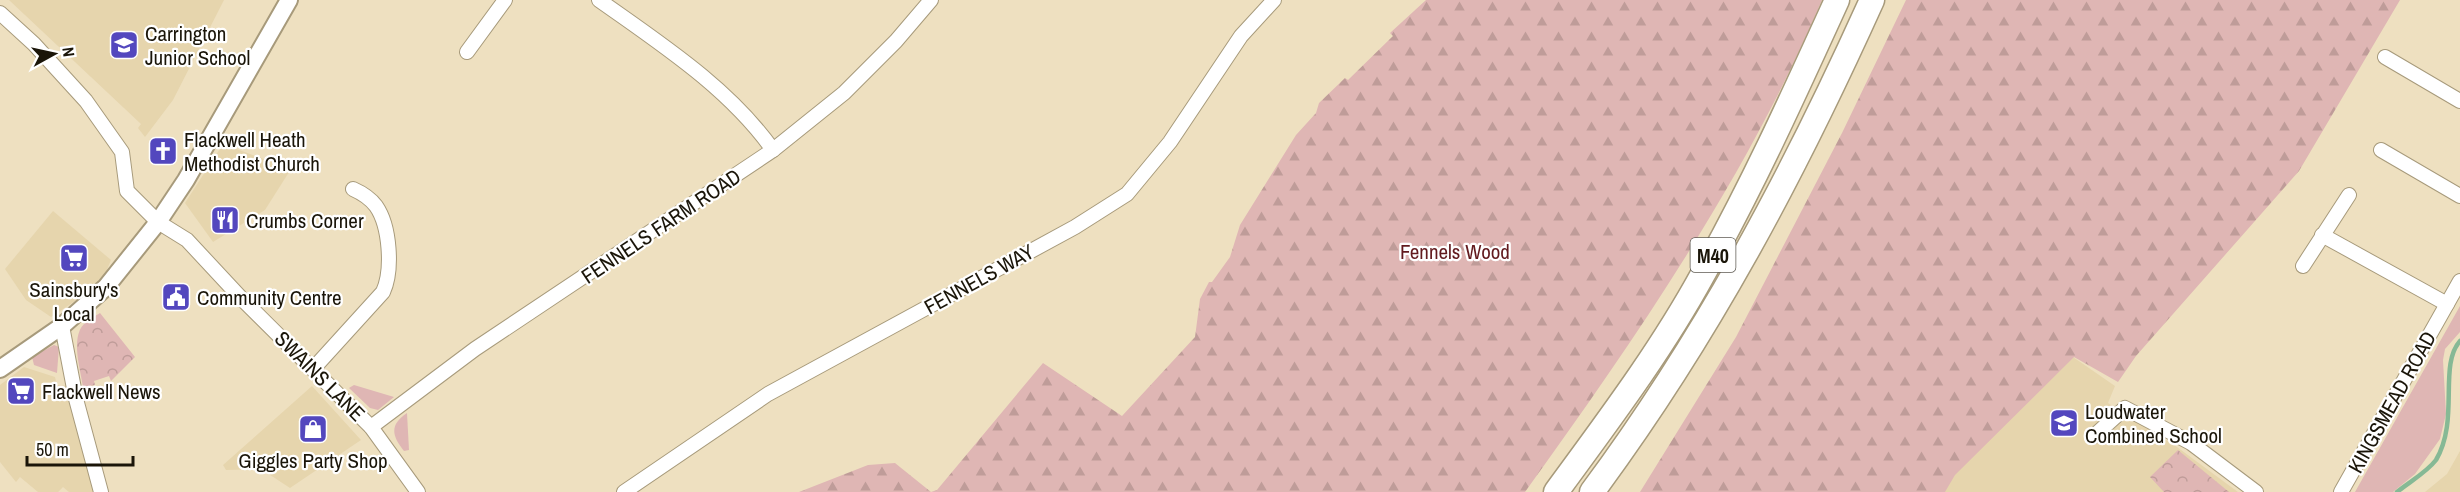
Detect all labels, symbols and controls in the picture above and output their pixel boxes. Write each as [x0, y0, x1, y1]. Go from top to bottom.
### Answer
place label: Carrington Junior School [145, 19, 250, 72]
north arrow [24, 24, 84, 84]
school or university icon: Carrington Junior School [108, 29, 140, 61]
text: N [57, 46, 80, 58]
place label: Flackwell Heath Methodist Church [184, 125, 320, 178]
church icon: Flackwell Heath Methodist Church [147, 135, 179, 167]
street label: FENNELS FARM ROAD [576, 162, 746, 290]
restaurant icon: Crumbs Corner [209, 204, 241, 236]
place label: Crumbs Corner [246, 206, 364, 235]
street label: FENNELS WAY [919, 237, 1040, 321]
park label: Fennels Wood [1400, 237, 1510, 266]
road number: M40 [1690, 238, 1736, 272]
supermarket icon: Sainsbury's Local [58, 242, 90, 274]
place label: Sainsbury's Local [29, 275, 119, 328]
public building icon: Community Centre [160, 281, 192, 313]
place label: Community Centre [197, 283, 342, 312]
street label: SWAINS LANE [268, 324, 372, 428]
street label: KINGSMEAD ROAD [2341, 326, 2443, 478]
supermarket icon: Flackwell News [5, 375, 37, 407]
place label: Flackwell News [42, 377, 161, 406]
place label: Loudwater Combined School [2085, 397, 2222, 450]
school or university icon: Loudwater Combined School [2048, 407, 2080, 439]
shop icon: Giggles Party Shop [297, 413, 329, 445]
scale bar [27, 429, 134, 467]
text: 50 m [36, 437, 69, 462]
place label: Giggles Party Shop [238, 446, 388, 475]

